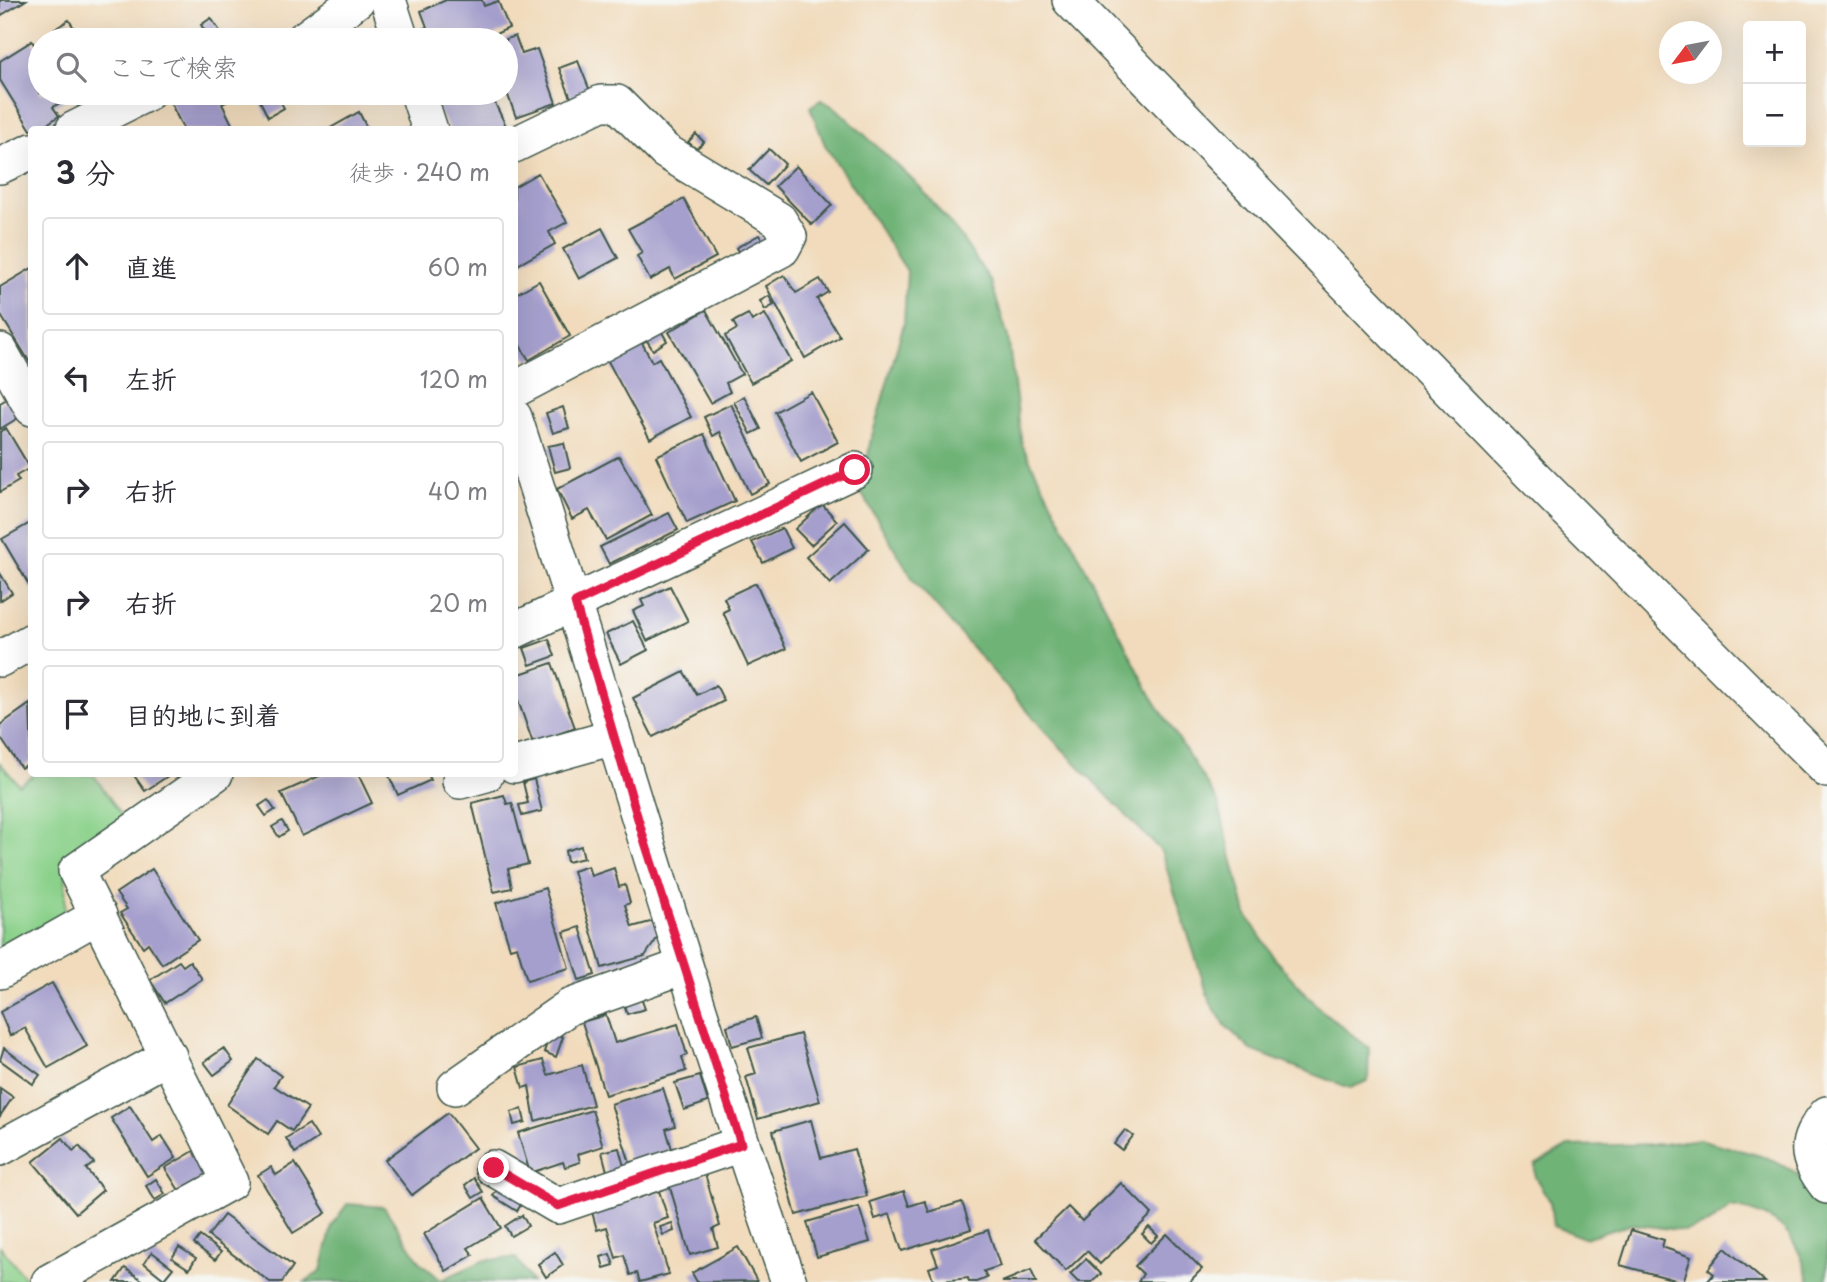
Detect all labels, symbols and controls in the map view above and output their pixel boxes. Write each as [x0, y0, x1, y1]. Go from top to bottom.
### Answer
north arrow [1659, 21, 1722, 84]
map controls [1743, 21, 1806, 147]
button: + [1743, 21, 1806, 84]
search box [28, 28, 518, 105]
text: ここで検索 [108, 47, 238, 86]
icon: search [52, 48, 90, 86]
button: − [1743, 84, 1806, 147]
text: 3 分 [56, 149, 115, 194]
text: 徒歩 · 240 m [349, 154, 490, 189]
icon: ahead [58, 247, 96, 285]
text: 直進 [125, 247, 177, 286]
text: 60 m [428, 249, 488, 284]
icon: left [58, 359, 96, 397]
text: 左折 [125, 359, 177, 398]
text: 120 m [420, 361, 488, 396]
route start [839, 454, 870, 485]
icon: right [58, 471, 96, 509]
text: 右折 [125, 471, 177, 510]
text: 40 m [428, 473, 488, 508]
icon: right [58, 583, 96, 621]
text: 右折 [125, 583, 177, 622]
text: 20 m [429, 585, 488, 620]
icon: arrive [58, 695, 96, 733]
text: 目的地に到着 [125, 695, 281, 734]
route end [478, 1152, 509, 1183]

